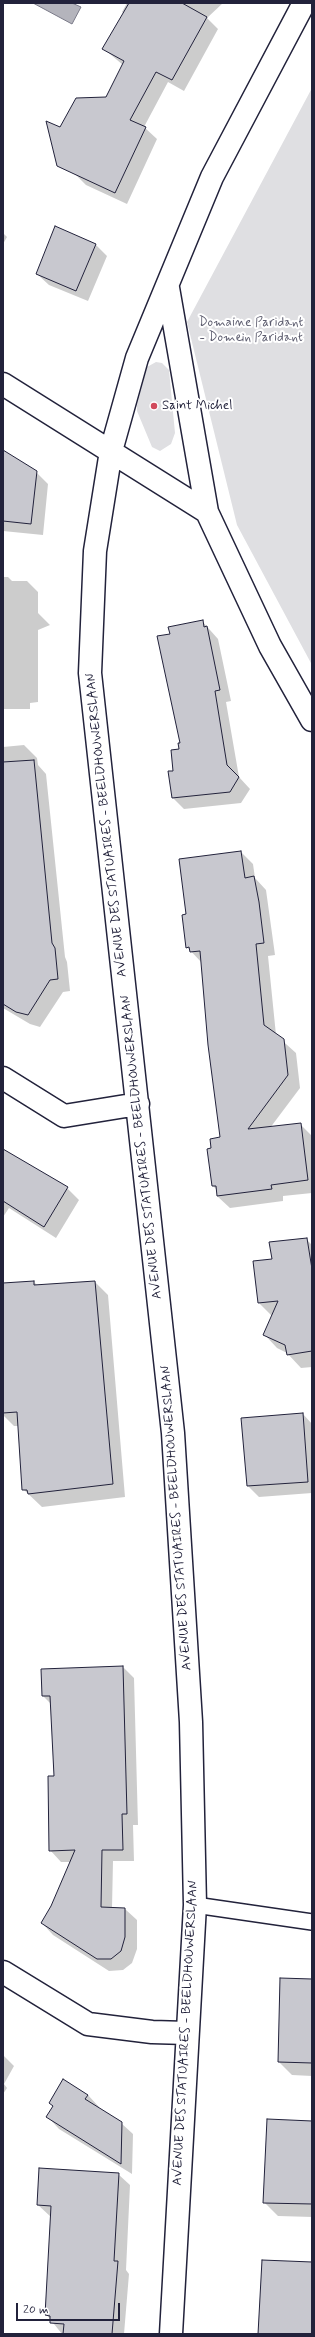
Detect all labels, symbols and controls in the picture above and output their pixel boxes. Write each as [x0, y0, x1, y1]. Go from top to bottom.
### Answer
park label: Domaine Paridant - Domein Paridant [199, 315, 303, 346]
place label: Saint Michel [162, 398, 232, 414]
marker: Saint Michel [149, 401, 159, 411]
street label: AVENUE DES STATUAIRES - BEELDHOUWERSLAAN [83, 672, 131, 978]
street label: AVENUE DES STATUAIRES - BEELDHOUWERSLAAN [118, 994, 166, 1300]
street label: AVENUE DES STATUAIRES - BEELDHOUWERSLAAN [159, 1365, 195, 1671]
street label: AVENUE DES STATUAIRES - BEELDHOUWERSLAAN [170, 1880, 202, 2186]
scale bar [18, 2295, 122, 2321]
text: 20 m [23, 2302, 49, 2318]

